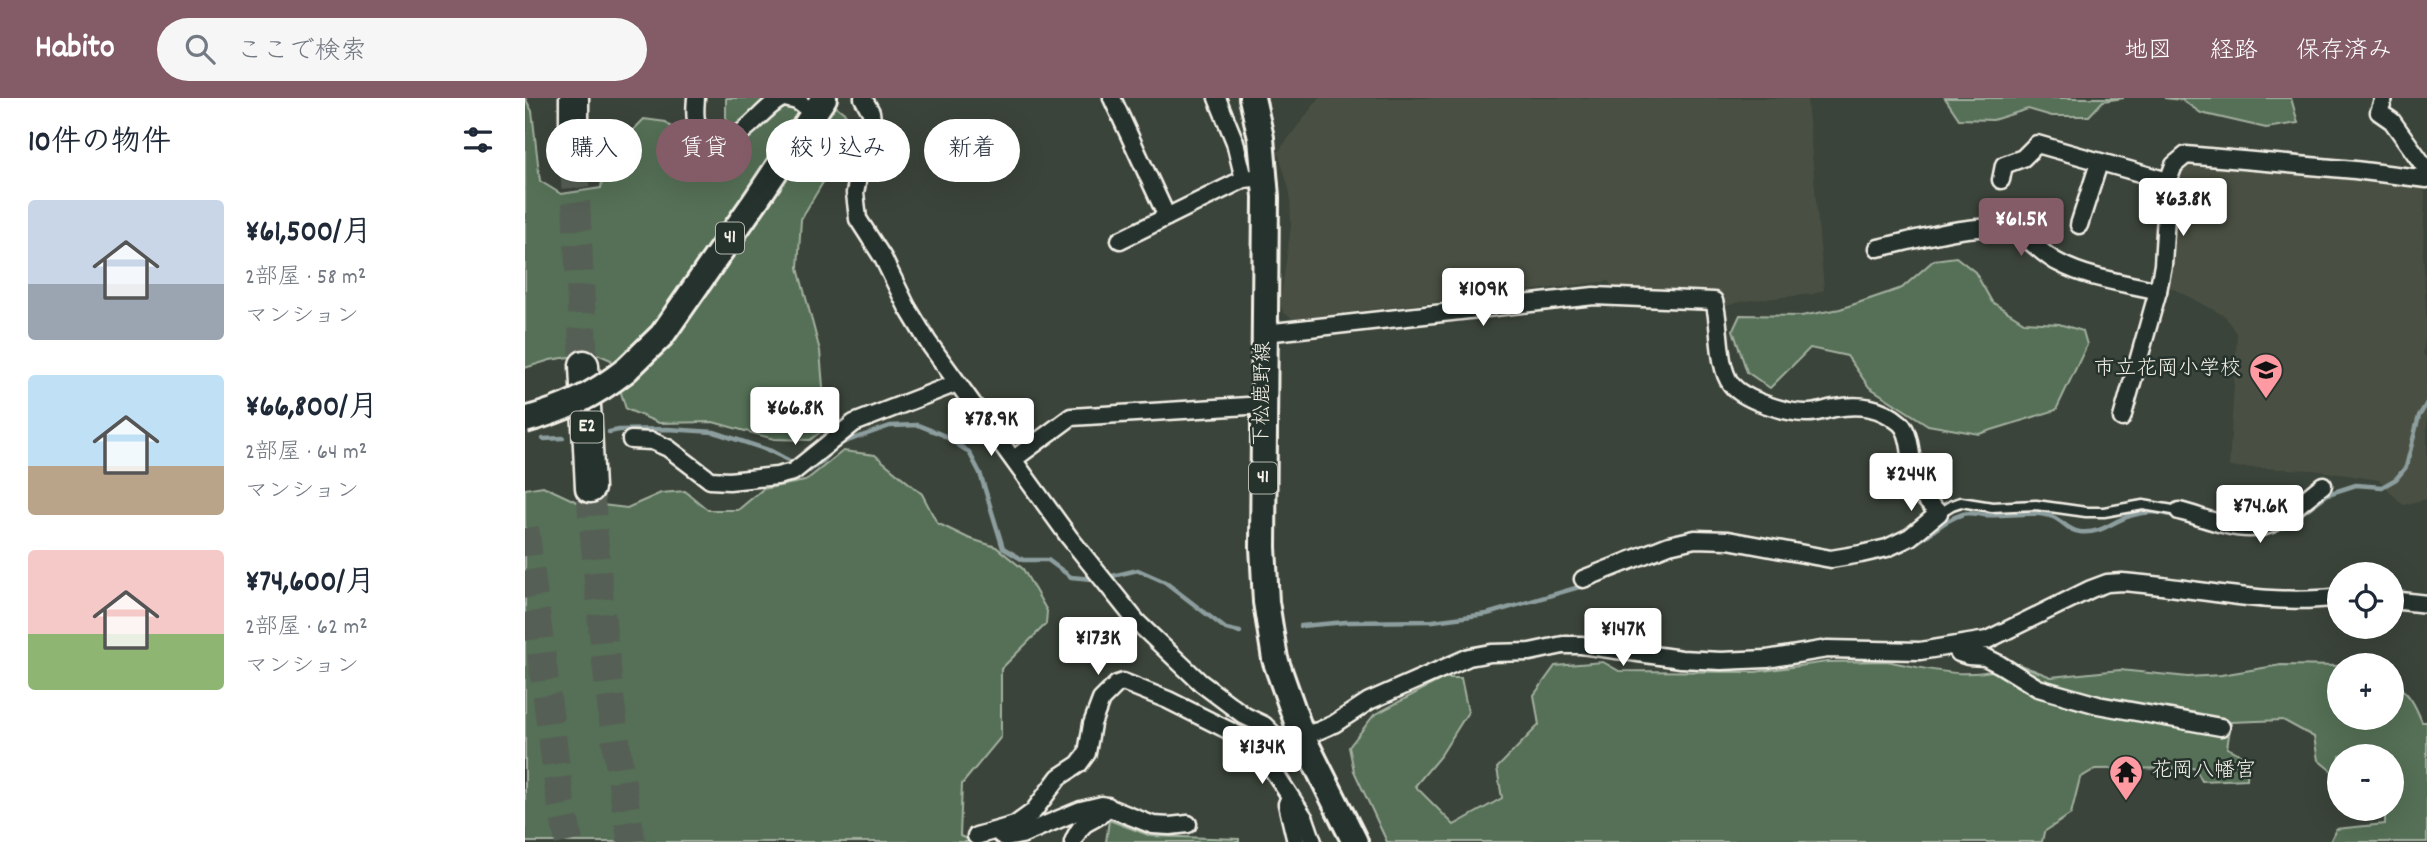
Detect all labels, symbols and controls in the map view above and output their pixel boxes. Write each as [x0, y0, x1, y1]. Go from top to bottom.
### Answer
search box [157, 18, 647, 81]
text: Habito [35, 26, 115, 73]
icon: search [181, 30, 219, 68]
text: ここで検索 [237, 34, 367, 71]
text: 地図 [2124, 35, 2172, 69]
text: 経路 [2210, 35, 2258, 69]
text: 保存済み [2296, 35, 2392, 69]
chip: 購入 [546, 119, 642, 182]
chip: 賃貸 [656, 119, 752, 182]
chip: 絞り込み [766, 119, 910, 182]
chip: 新着 [924, 119, 1020, 182]
icon: filters [459, 121, 497, 159]
text: 10件の物件 [28, 123, 171, 166]
pin: ¥63.8K [2126, 178, 2240, 238]
text: ¥63.8K [2155, 184, 2211, 217]
pin: ¥61.5K [1964, 198, 2078, 258]
text: ¥61.5K [1995, 204, 2047, 237]
text: ¥61,500/月 [245, 213, 372, 256]
road number: 41 [716, 222, 744, 254]
icon: home [84, 228, 168, 312]
text: 2部屋 · 58 m² [245, 262, 366, 295]
pin: ¥109K [1434, 268, 1532, 328]
text: ¥109K [1458, 274, 1508, 307]
text: マンション [245, 301, 359, 334]
street label: 下松鹿野線 [1248, 341, 1280, 447]
school or university icon: 市立花岡小学校 [2247, 351, 2285, 400]
place label: 市立花岡小学校 [2094, 355, 2241, 385]
text: ¥66,800/月 [245, 388, 378, 431]
pin: ¥66.8K [738, 388, 852, 447]
text: ¥66.8K [766, 393, 824, 426]
pin: ¥78.9K [934, 398, 1048, 458]
icon: home [84, 403, 168, 487]
text: ¥78.9K [964, 404, 1018, 437]
road number: E2 [571, 412, 603, 442]
text: 2部屋 · 64 m² [245, 437, 367, 470]
pin: ¥244K [1862, 454, 1960, 513]
text: ¥244K [1886, 459, 1936, 492]
road number: 41 [1249, 462, 1277, 494]
text: マンション [245, 476, 359, 509]
pin: ¥74.6K [2203, 486, 2317, 545]
text: ¥74.6K [2232, 491, 2288, 524]
map controls [2327, 562, 2404, 821]
button: locate [2327, 562, 2404, 639]
text: ¥74,600/月 [245, 563, 375, 606]
icon: home [84, 578, 168, 662]
pin: ¥147K [1574, 608, 1672, 668]
text: 2部屋 · 62 m² [245, 612, 368, 645]
text: ¥147K [1600, 614, 1646, 647]
pin: ¥173K [1049, 618, 1147, 677]
text: ¥173K [1075, 623, 1121, 656]
text: マンション [245, 651, 359, 684]
button: + [2327, 653, 2404, 730]
pin: ¥134K [1213, 726, 1311, 786]
text: ¥134K [1239, 732, 1285, 765]
button: − [2327, 744, 2404, 821]
temple icon: 花岡八幡宮 [2107, 753, 2145, 802]
place label: 花岡八幡宮 [2151, 757, 2256, 787]

